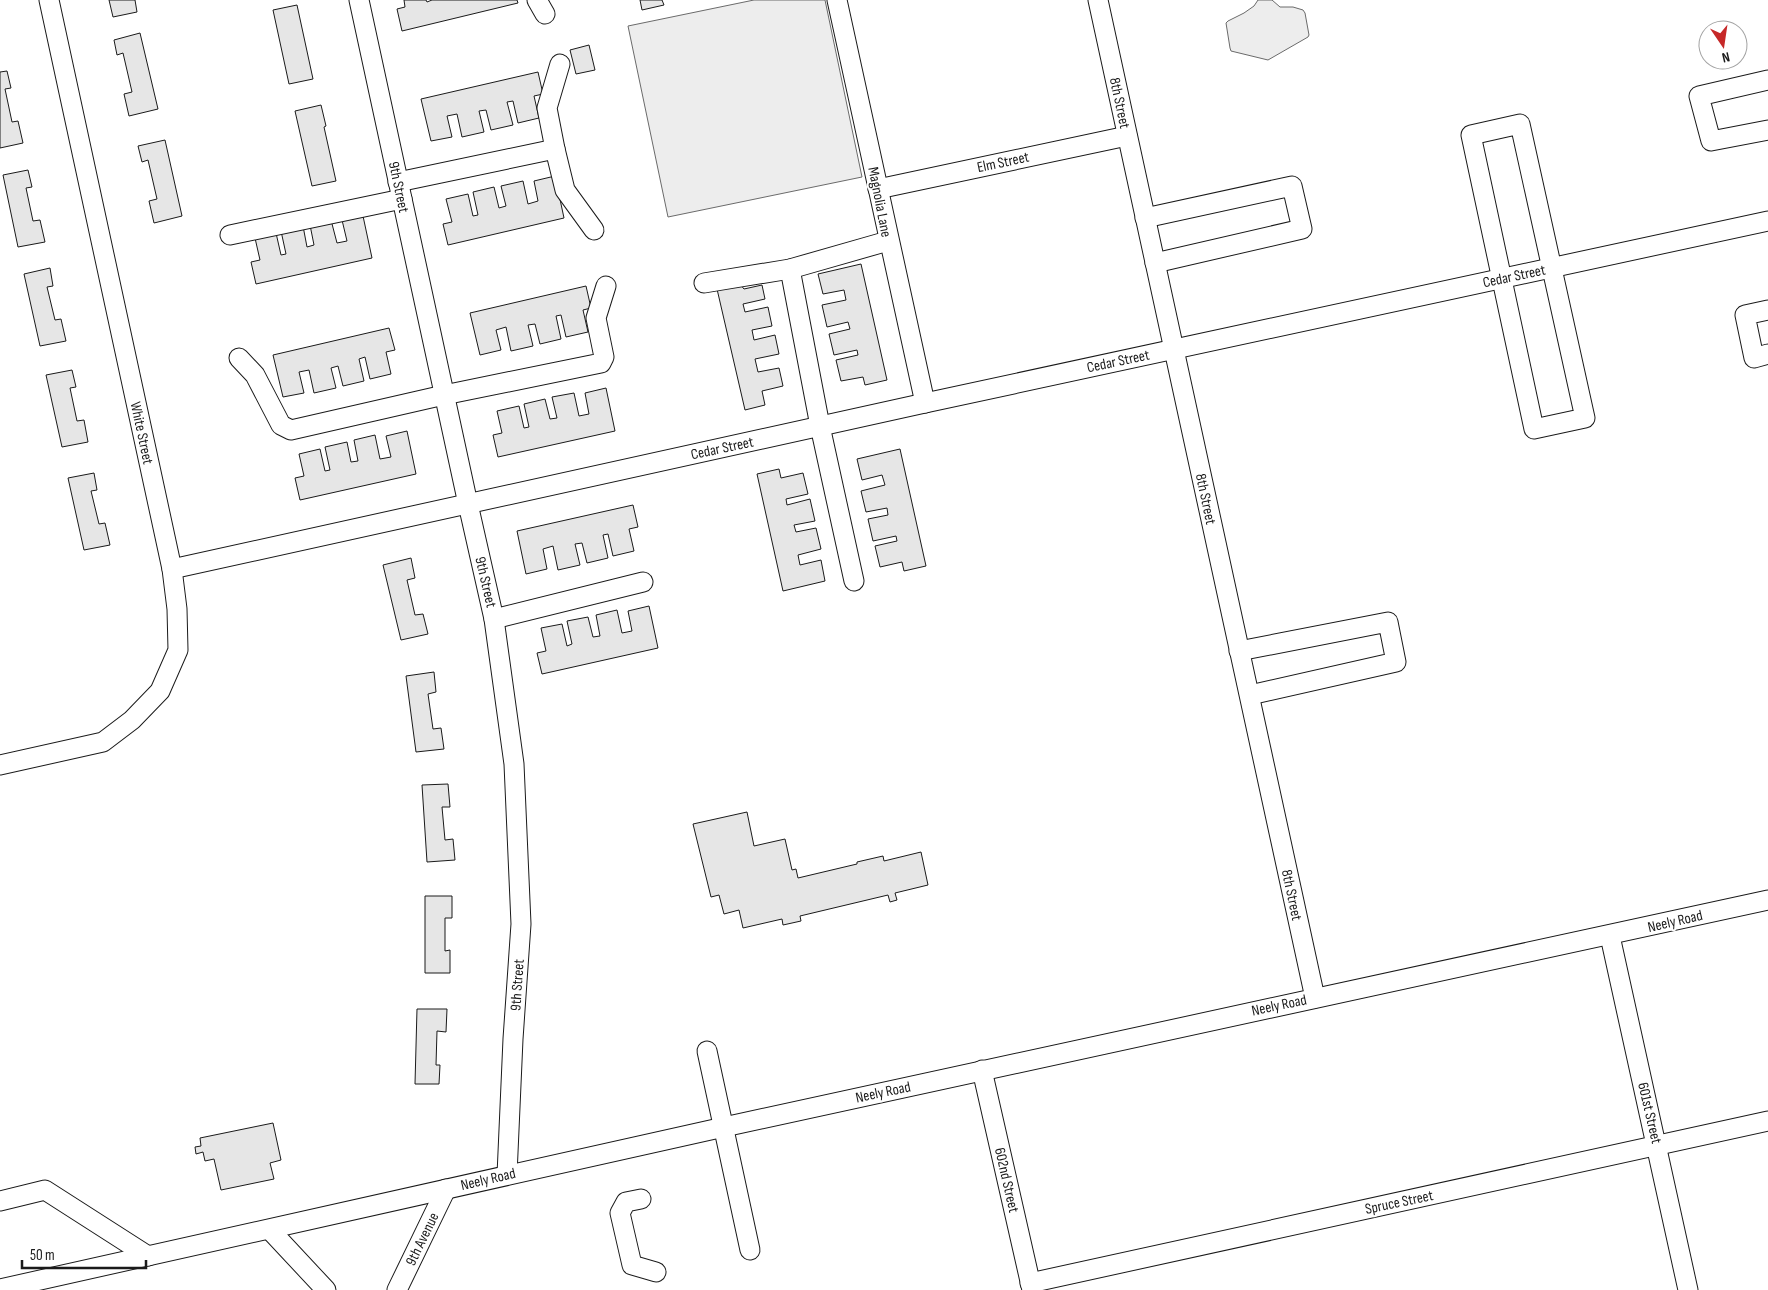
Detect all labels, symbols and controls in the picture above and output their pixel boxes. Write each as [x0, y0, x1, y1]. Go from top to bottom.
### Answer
north arrow [1698, 20, 1748, 70]
text: N [1720, 48, 1731, 66]
street label: 8th Street [1105, 76, 1134, 131]
street label: Elm Street [975, 148, 1031, 177]
street label: 9th Street [384, 160, 413, 215]
street label: Magnolia Lane [863, 165, 896, 239]
street label: Cedar Street [1481, 261, 1548, 292]
street label: Cedar Street [1085, 346, 1152, 377]
street label: White Street [126, 400, 157, 467]
street label: Cedar Street [689, 433, 756, 464]
street label: 8th Street [1191, 472, 1220, 527]
street label: 9th Street [470, 555, 501, 610]
street label: 8th Street [1277, 868, 1306, 923]
street label: Neely Road [1646, 906, 1704, 937]
street label: 9th Street [506, 958, 529, 1012]
street label: Neely Road [1250, 990, 1308, 1021]
street label: Neely Road [854, 1077, 912, 1108]
street label: 601st Street [1633, 1081, 1666, 1146]
street label: 602nd Street [990, 1146, 1023, 1215]
street label: Neely Road [459, 1164, 517, 1195]
street label: Spruce Street [1363, 1186, 1435, 1219]
street label: 9th Avenue [401, 1210, 443, 1269]
scale bar [22, 1238, 146, 1270]
text: 50 m [30, 1246, 55, 1265]

